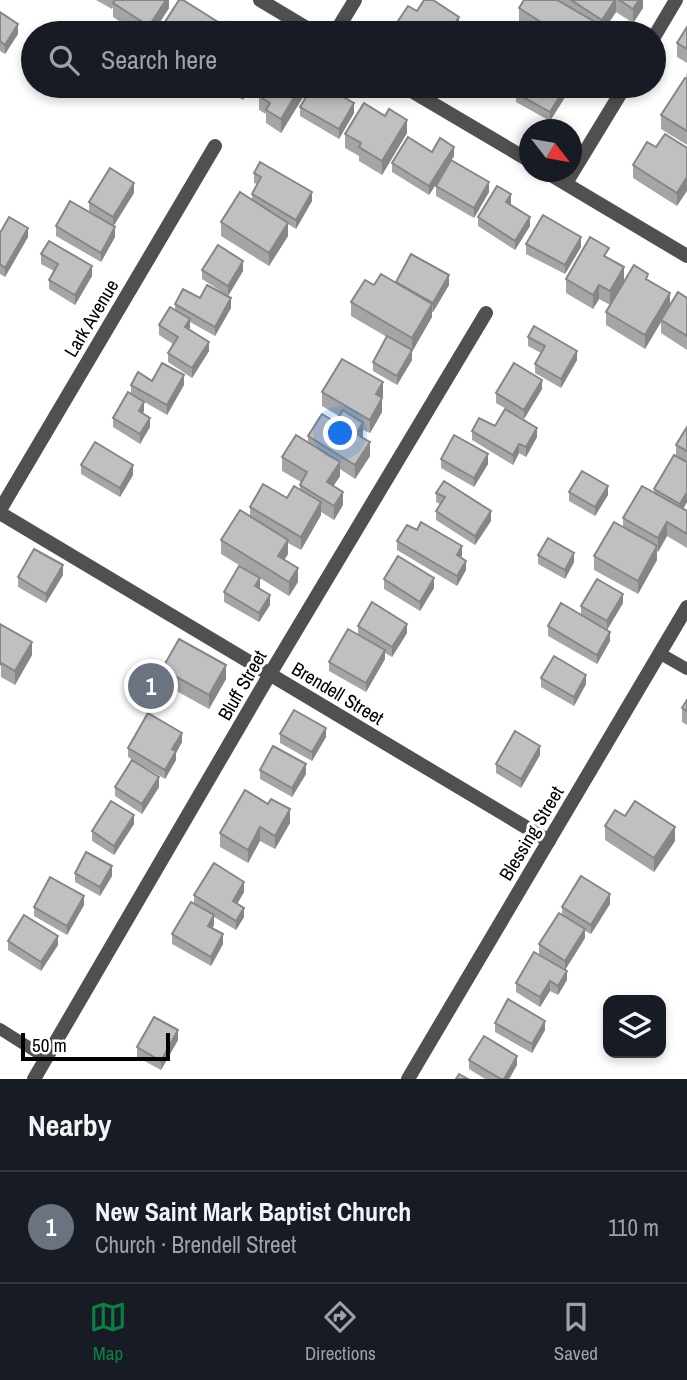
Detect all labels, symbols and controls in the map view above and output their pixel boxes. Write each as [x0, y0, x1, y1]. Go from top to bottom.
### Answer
search box [21, 21, 666, 98]
icon: search [45, 41, 83, 79]
text: Search here [101, 42, 217, 77]
north arrow [519, 119, 582, 182]
street label: Lark Avenue [58, 274, 124, 362]
your location [323, 416, 357, 450]
street label: Bluff Street [212, 645, 273, 725]
street label: Brendell Street [287, 655, 389, 731]
pin: 1 [128, 660, 174, 712]
street label: Blessing Street [493, 780, 570, 885]
map controls [603, 995, 666, 1058]
button: layers [603, 995, 666, 1058]
scale bar [21, 1030, 170, 1062]
text: 50 m [32, 1032, 67, 1058]
text: Nearby [28, 1105, 111, 1145]
text: New Saint Mark Baptist Church [95, 1194, 411, 1229]
text: 1 [46, 1212, 56, 1243]
text: 110 m [608, 1212, 659, 1243]
text: Church · Brendell Street [95, 1229, 296, 1260]
tab: Map [89, 1298, 127, 1366]
tab: Directions [305, 1298, 376, 1366]
tab: Saved [554, 1298, 598, 1366]

